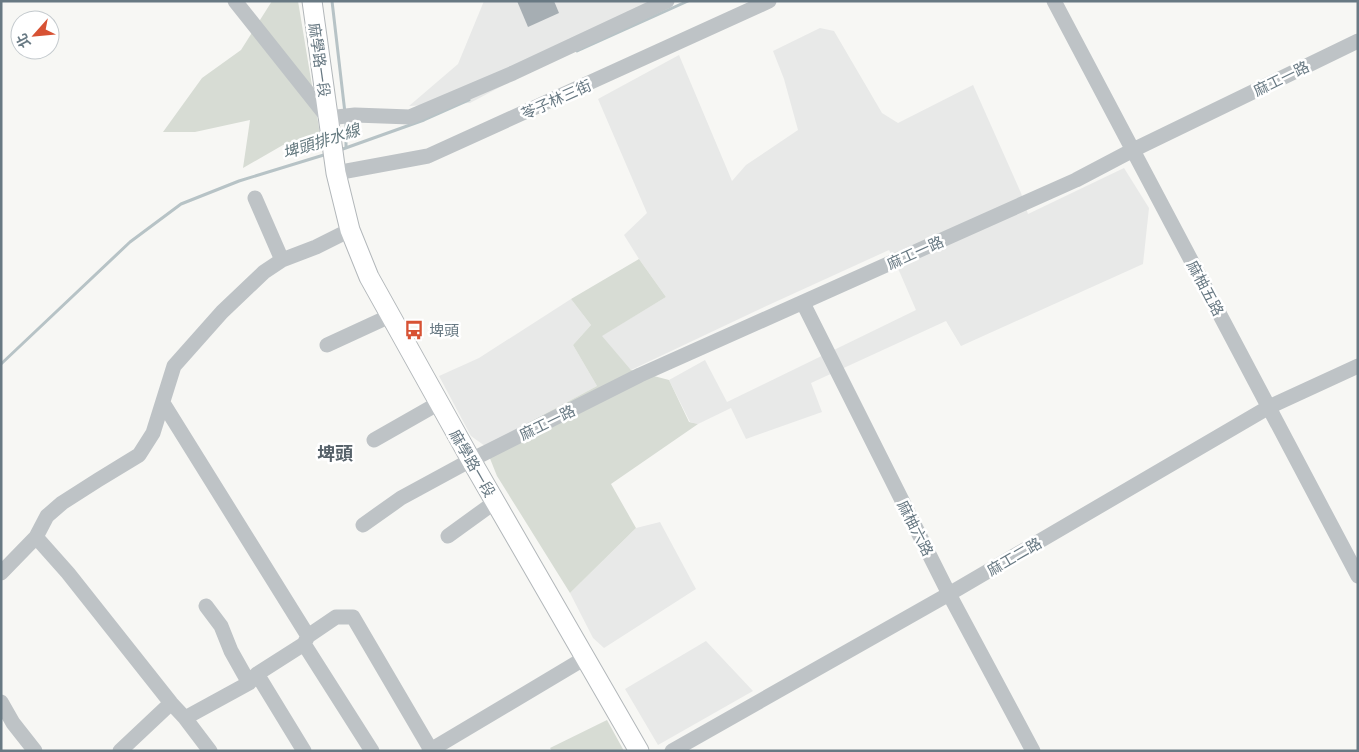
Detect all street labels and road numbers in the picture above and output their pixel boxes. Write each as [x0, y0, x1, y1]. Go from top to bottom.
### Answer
street label: 麻學路一段 [306, 22, 334, 98]
street label: 麻工一路 [1250, 57, 1312, 99]
street label: 苓子林三街 [518, 76, 594, 122]
street label: 麻工一路 [884, 232, 946, 272]
street label: 麻柚五路 [1184, 257, 1228, 319]
street label: 麻工一路 [516, 401, 578, 443]
street label: 麻學路一段 [446, 426, 500, 500]
street label: 麻柚六路 [894, 497, 938, 559]
street label: 麻工二路 [984, 533, 1044, 579]

